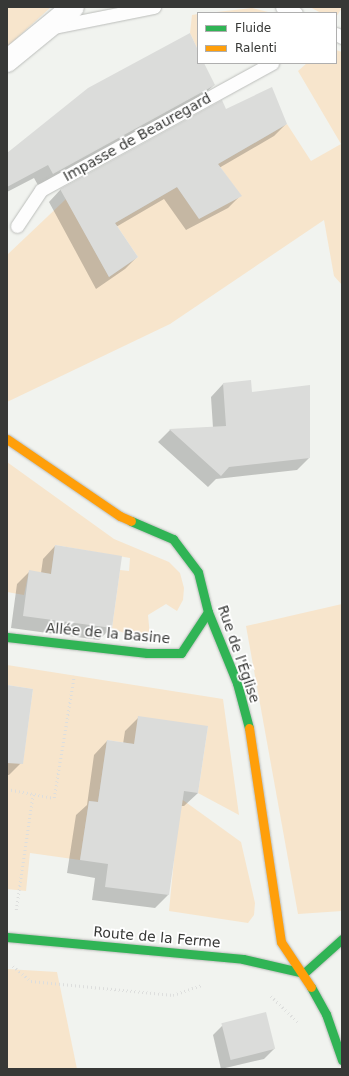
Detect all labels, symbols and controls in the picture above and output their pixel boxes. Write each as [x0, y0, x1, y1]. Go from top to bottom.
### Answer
legend [197, 12, 337, 64]
text: Fluide [235, 21, 271, 35]
text: Ralenti [235, 41, 277, 55]
street label: Impasse de Beauregard [60, 89, 214, 185]
street label: Rue de l'Église [214, 603, 264, 705]
street label: Allée de la Basine [45, 619, 171, 647]
street label: Route de la Ferme [93, 923, 221, 951]

